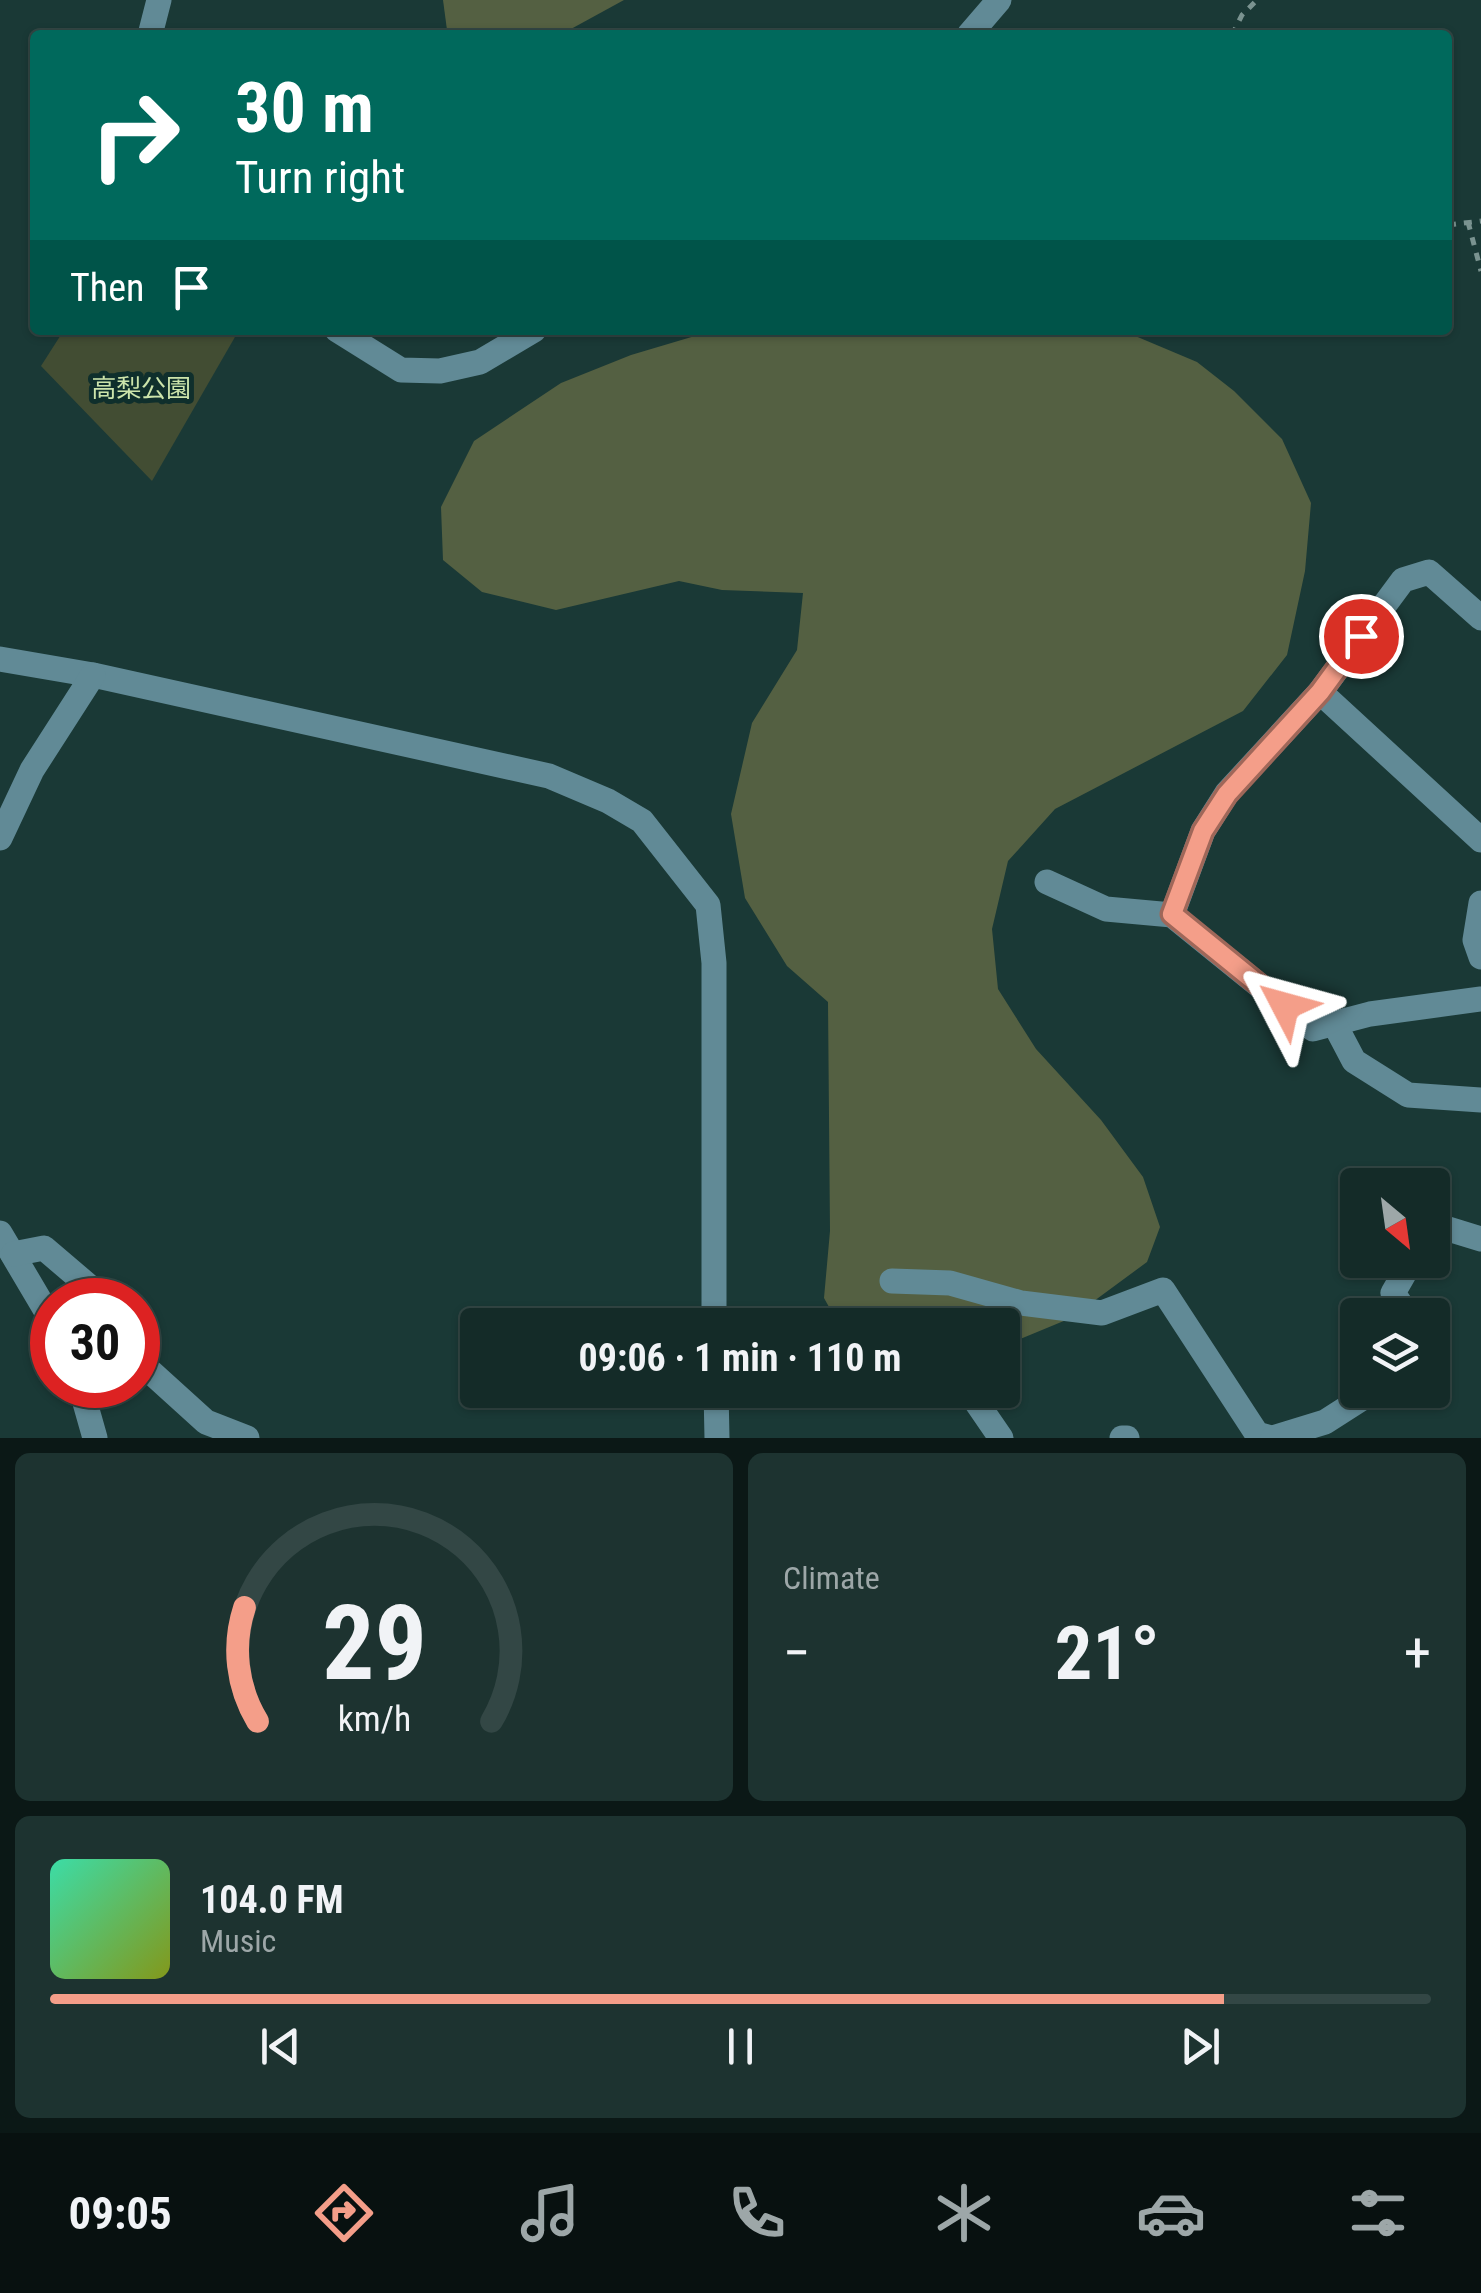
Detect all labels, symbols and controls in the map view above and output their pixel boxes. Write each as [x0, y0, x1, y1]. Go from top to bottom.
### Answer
text: 30 m [235, 67, 374, 149]
icon: right [70, 70, 200, 200]
text: Turn right [235, 151, 405, 204]
icon: arrive [164, 260, 219, 315]
text: Then [70, 266, 144, 310]
park label: 高梨公園 [91, 374, 191, 403]
pin [1319, 594, 1404, 679]
icon: arrive [1334, 609, 1389, 664]
position arrow [1233, 954, 1337, 1058]
north arrow [1340, 1168, 1450, 1278]
map controls [1340, 1168, 1450, 1408]
speed limit sign: 30 [30, 1278, 160, 1408]
button: layers [1340, 1298, 1450, 1408]
text: 09:06 · 1 min · 110 m [579, 1336, 901, 1380]
text: Climate [783, 1559, 880, 1597]
text: 29 [321, 1583, 427, 1704]
text: 21° [1055, 1609, 1160, 1697]
text: − [783, 1621, 811, 1685]
text: + [1404, 1621, 1431, 1685]
text: km/h [337, 1698, 411, 1740]
text: 104.0 FM [200, 1878, 344, 1922]
text: Music [200, 1922, 276, 1960]
icon: previous [253, 2019, 308, 2074]
icon: pause [713, 2019, 768, 2074]
icon: next [1173, 2019, 1228, 2074]
icon: directions [309, 2178, 379, 2248]
icon: music [515, 2178, 585, 2248]
icon: phone [722, 2178, 792, 2248]
icon: climate [929, 2178, 999, 2248]
icon: car [1136, 2178, 1206, 2248]
icon: filters [1343, 2178, 1413, 2248]
text: 09:05 [68, 2187, 172, 2240]

